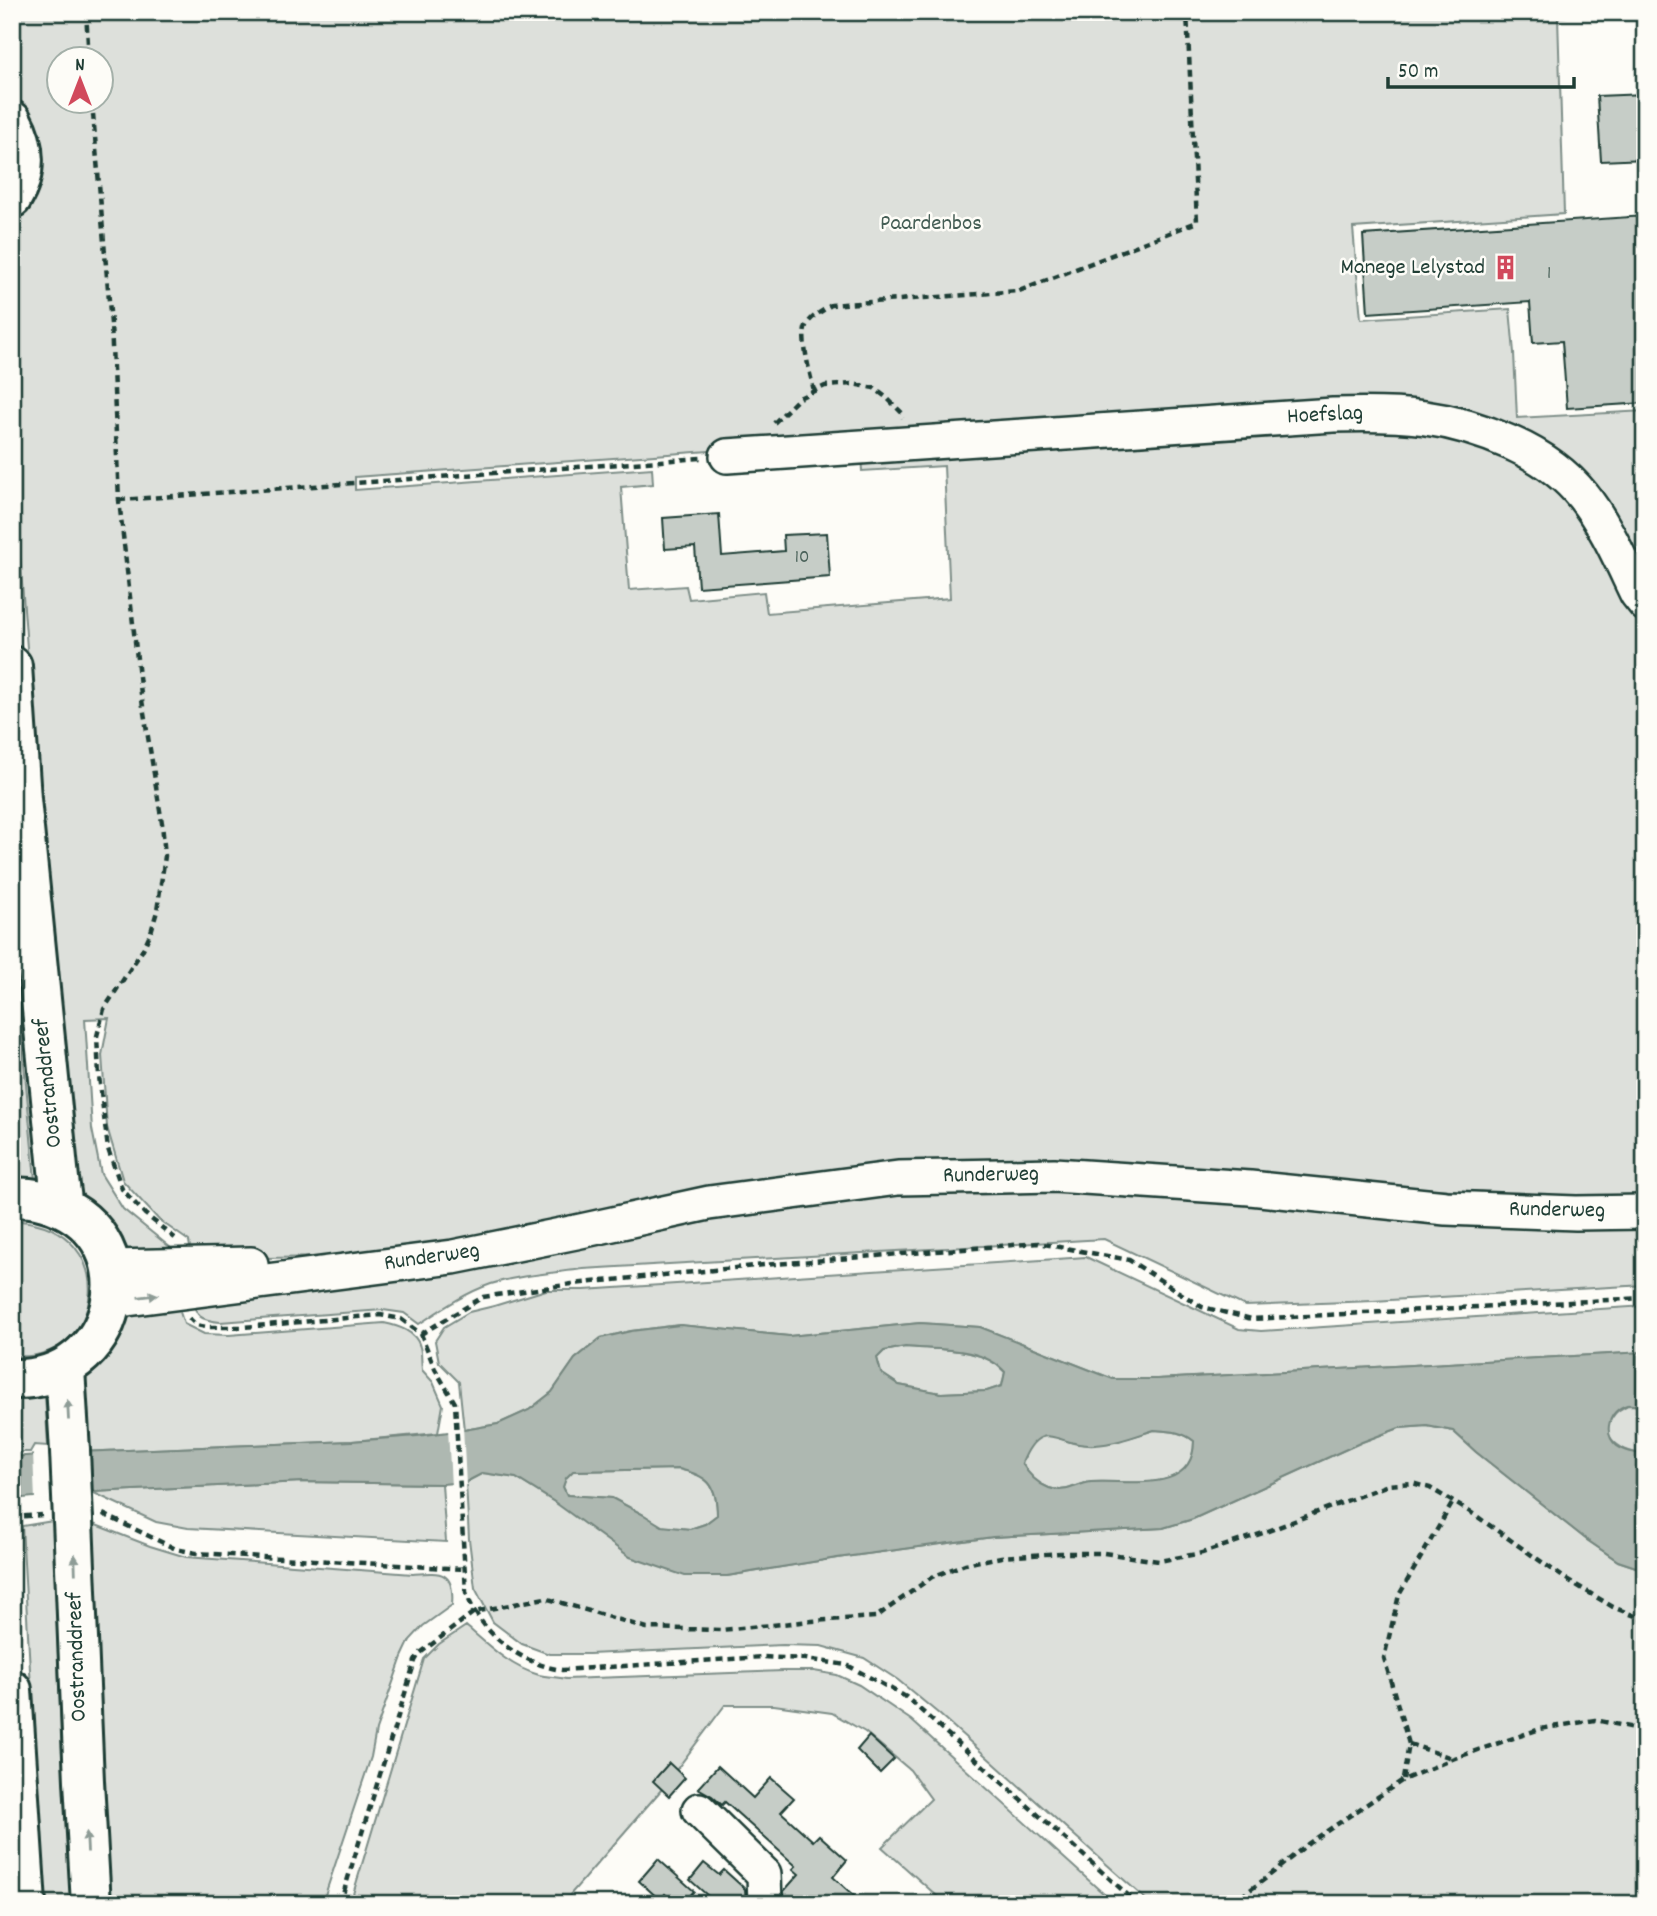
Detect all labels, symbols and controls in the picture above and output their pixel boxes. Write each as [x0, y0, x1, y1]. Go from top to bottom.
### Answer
north arrow [46, 46, 116, 116]
scale bar [1388, 46, 1573, 90]
text: N [75, 53, 85, 80]
text: 50 m [1398, 58, 1438, 88]
park label: Paardenbos [880, 208, 982, 241]
place label: Manege Lelystad [1340, 252, 1485, 285]
building icon: Manege Lelystad [1491, 254, 1519, 282]
house number: 1 [1547, 261, 1551, 288]
street label: Hoefslag [1286, 398, 1364, 434]
house number: 10 [795, 545, 809, 572]
street label: Oostranddreef [26, 1016, 72, 1149]
street label: Runderweg [943, 1159, 1039, 1193]
street label: Runderweg [1509, 1194, 1605, 1228]
street label: Runderweg [382, 1235, 482, 1281]
one-way arrow [137, 1290, 159, 1301]
one-way arrow [62, 1399, 73, 1421]
one-way arrow [69, 1552, 80, 1574]
street label: Oostranddreef [59, 1591, 97, 1723]
one-way arrow [82, 1831, 93, 1853]

